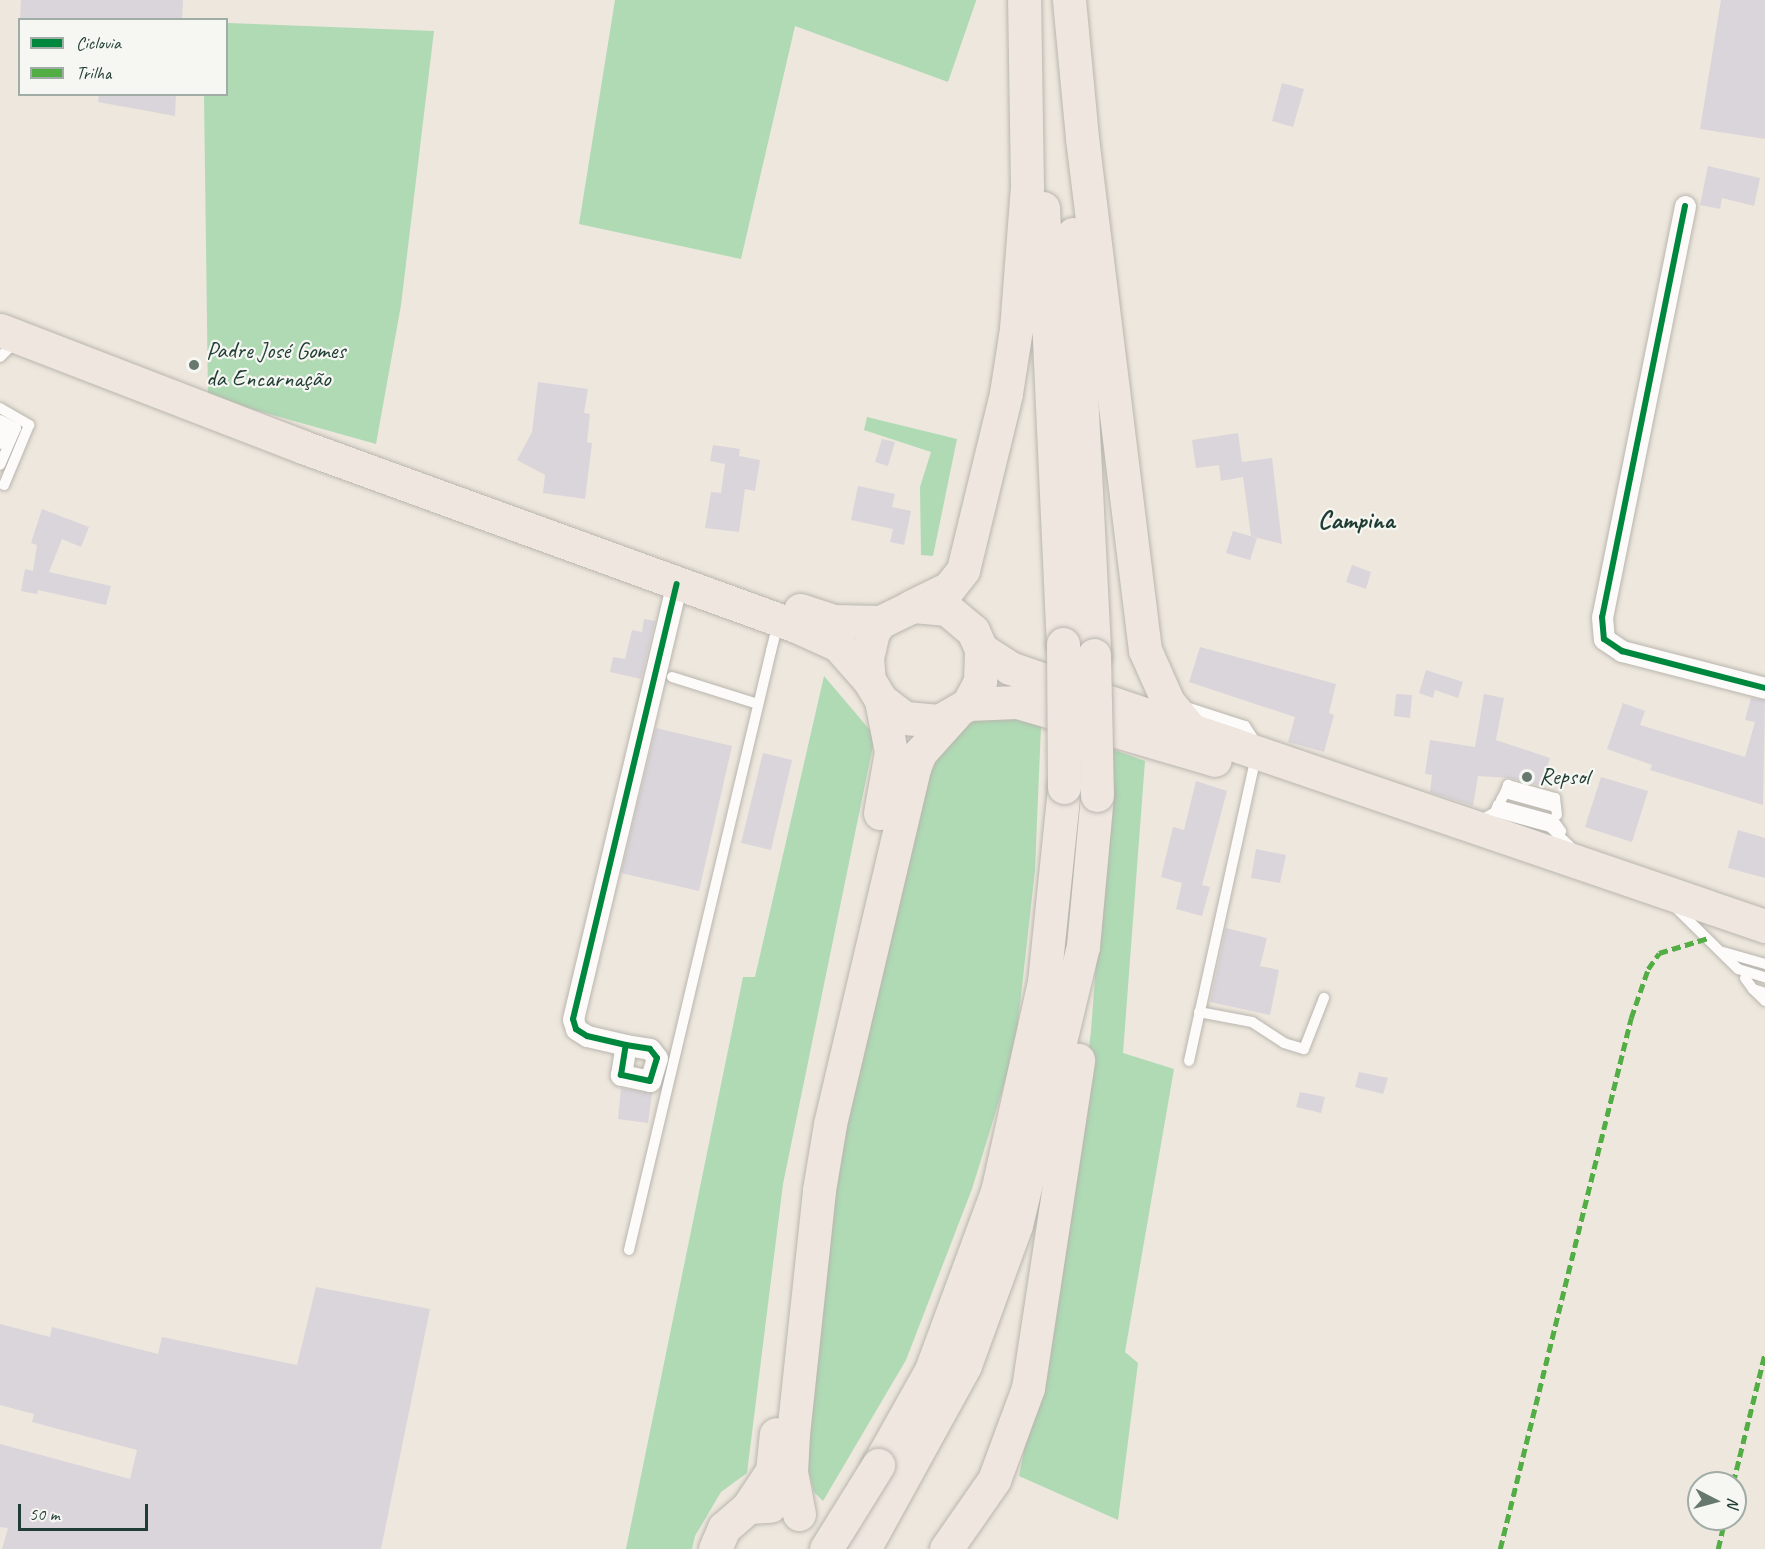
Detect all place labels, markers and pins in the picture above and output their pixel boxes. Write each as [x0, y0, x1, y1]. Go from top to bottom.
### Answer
place label: Padre José Gomes da Encarnação [206, 337, 345, 393]
marker: Padre José Gomes da Encarnação [187, 358, 201, 372]
place label: Repsol [1539, 763, 1589, 791]
marker: Repsol [1520, 770, 1534, 784]

